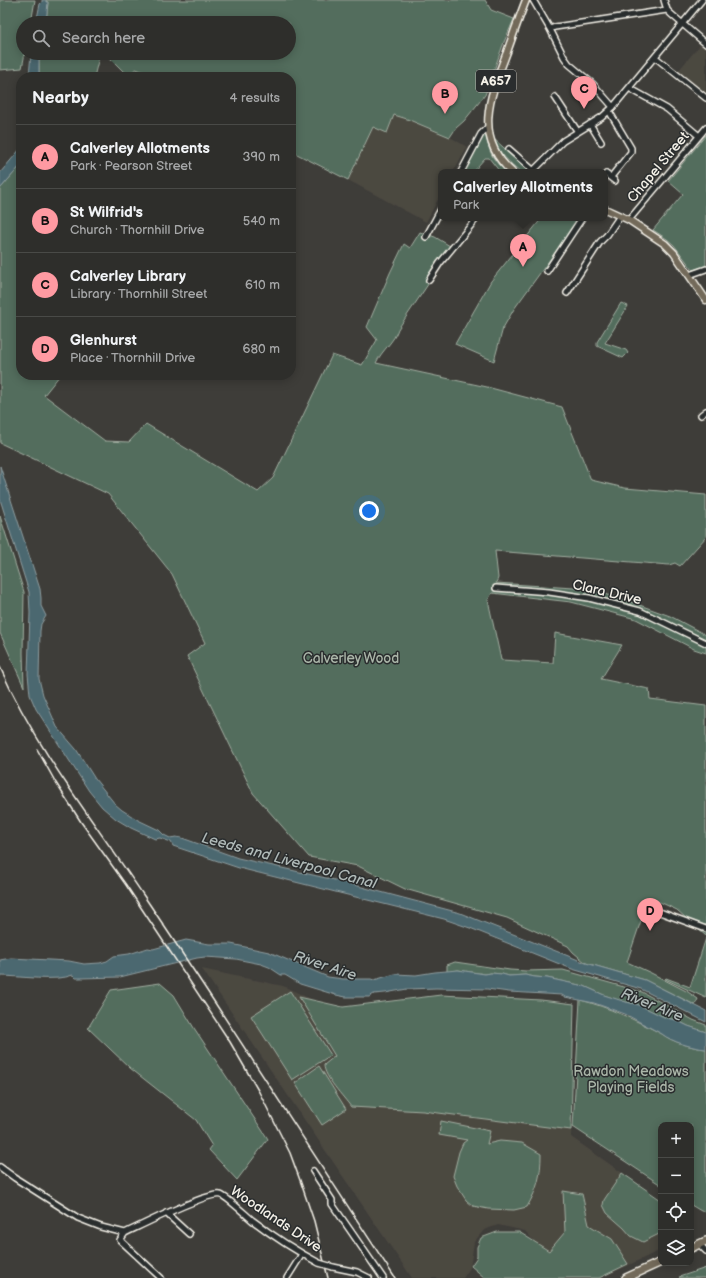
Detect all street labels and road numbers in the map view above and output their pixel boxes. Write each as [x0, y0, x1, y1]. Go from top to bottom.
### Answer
road number: A657 [476, 70, 516, 92]
street label: Chapel Street [623, 128, 693, 206]
street label: Clara Drive [571, 576, 643, 608]
street label: Woodlands Drive [227, 1182, 325, 1256]

